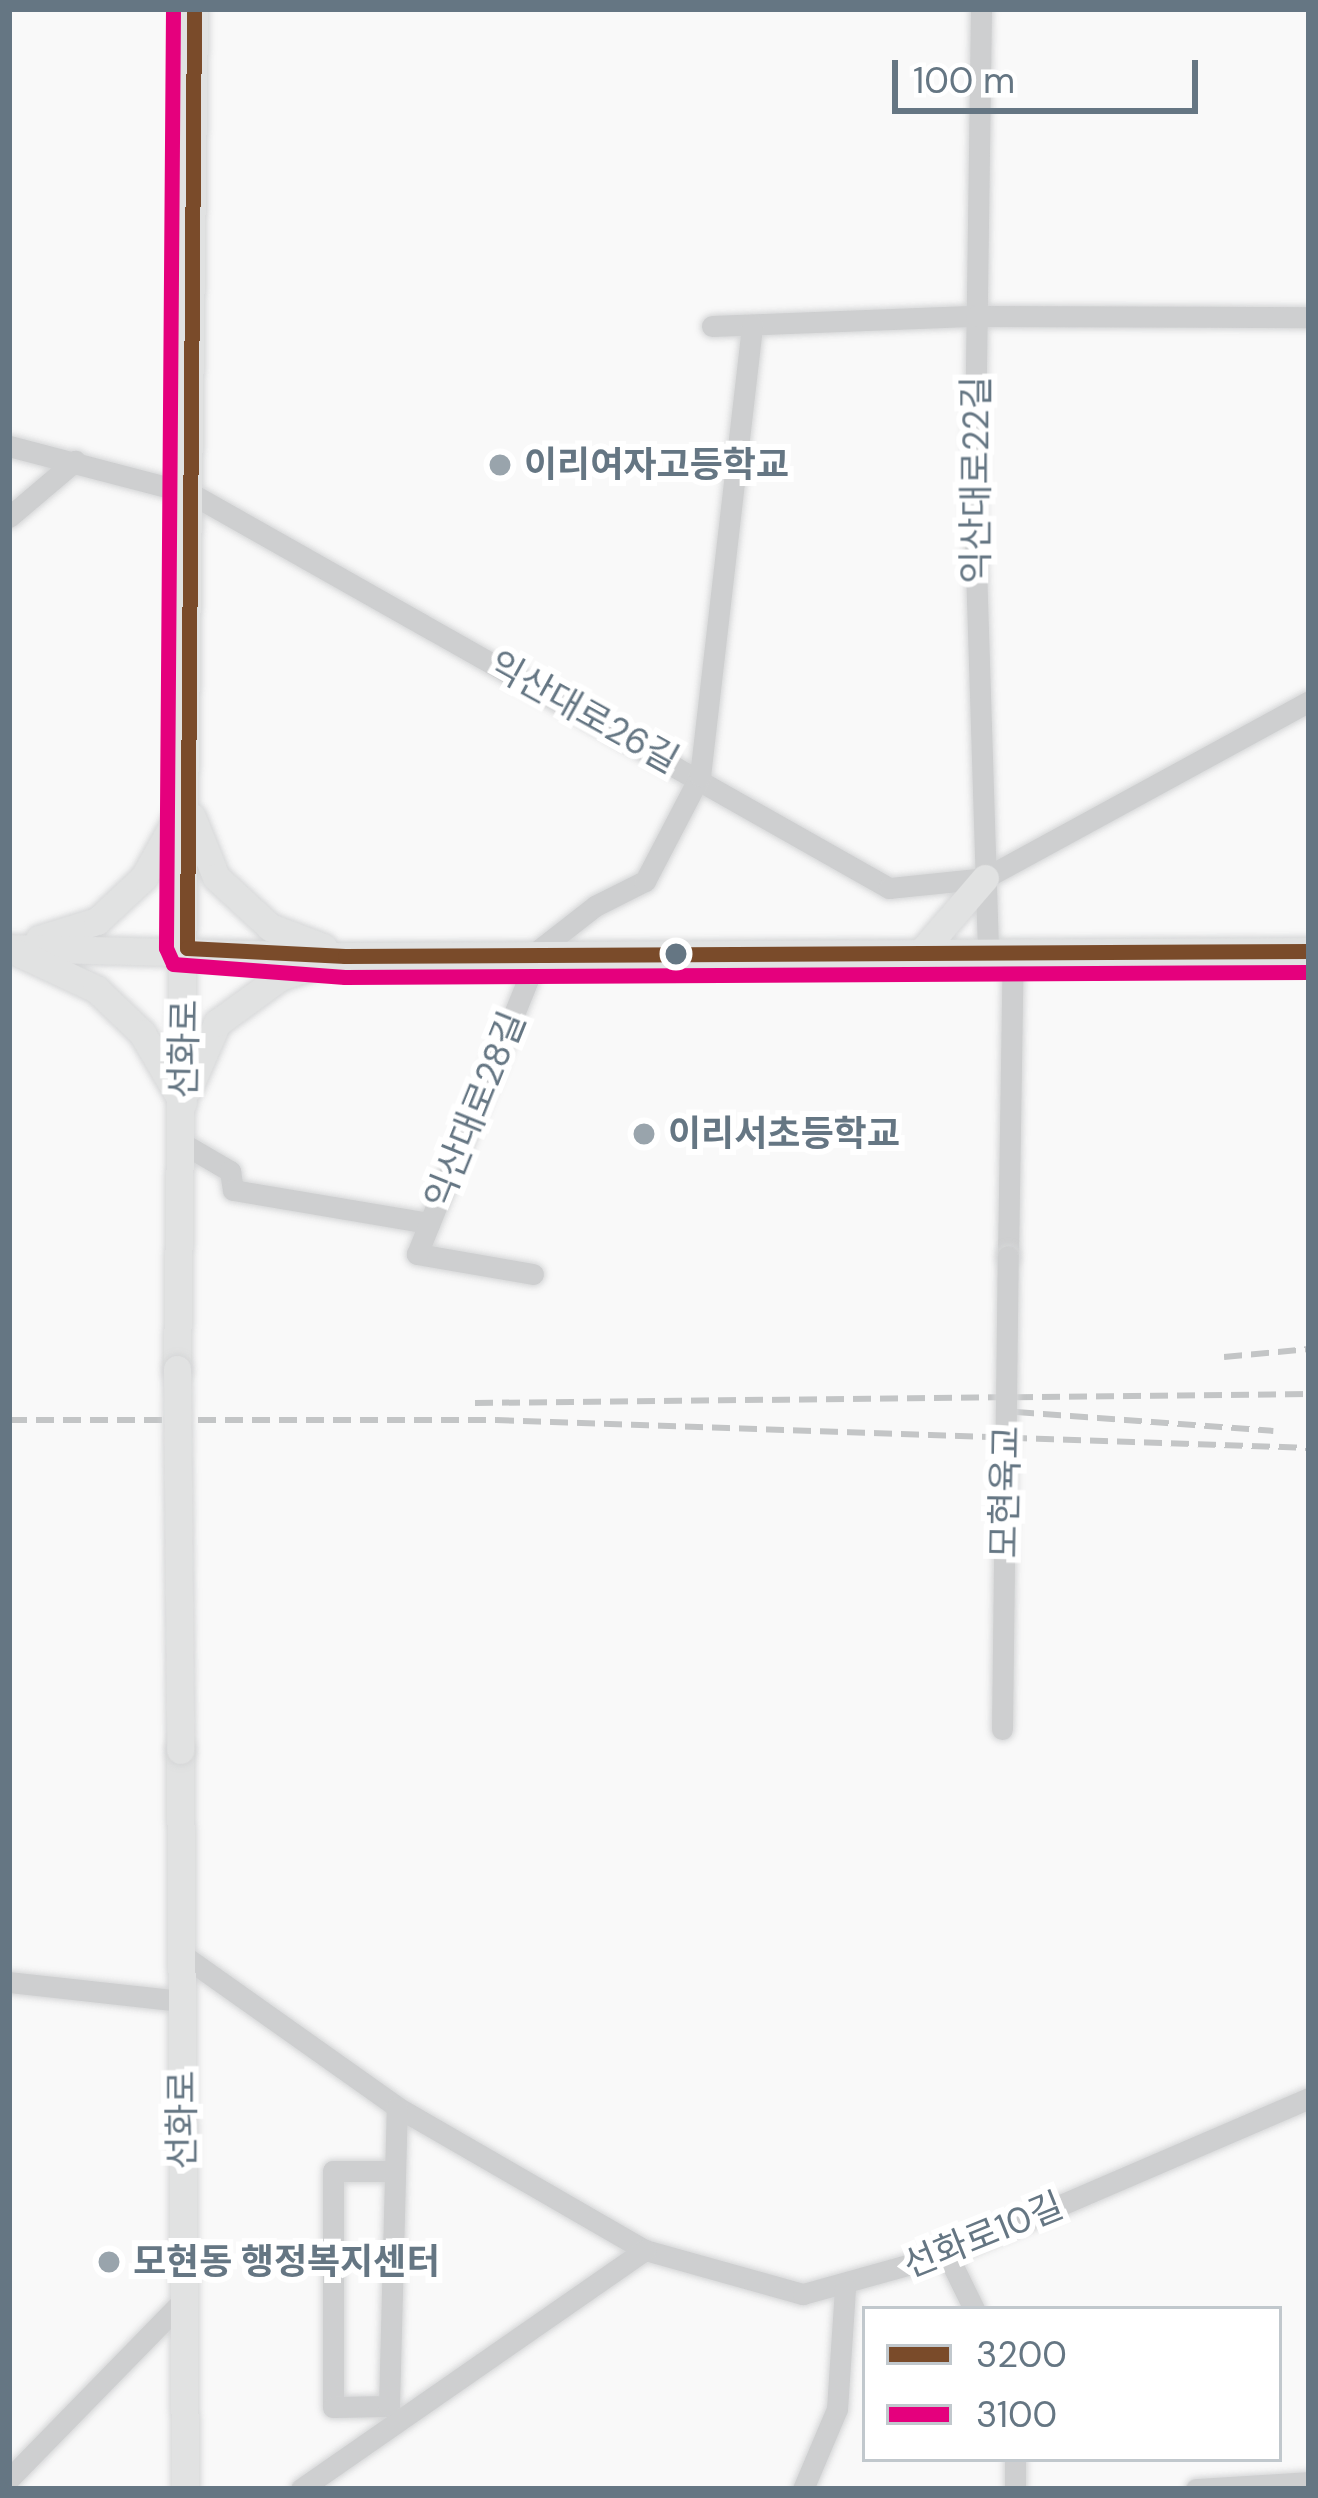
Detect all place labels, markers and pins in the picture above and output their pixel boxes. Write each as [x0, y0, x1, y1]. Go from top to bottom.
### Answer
place label: 이리여자고등학교 [524, 443, 789, 487]
marker: 이리여자고등학교 [487, 452, 513, 478]
unlabelled marker [665, 943, 687, 965]
place label: 이리서초등학교 [668, 1112, 900, 1156]
marker: 이리서초등학교 [631, 1121, 657, 1147]
place label: 모현동 행정복지센터 [133, 2240, 440, 2284]
marker: 모현동 행정복지센터 [96, 2249, 122, 2275]

